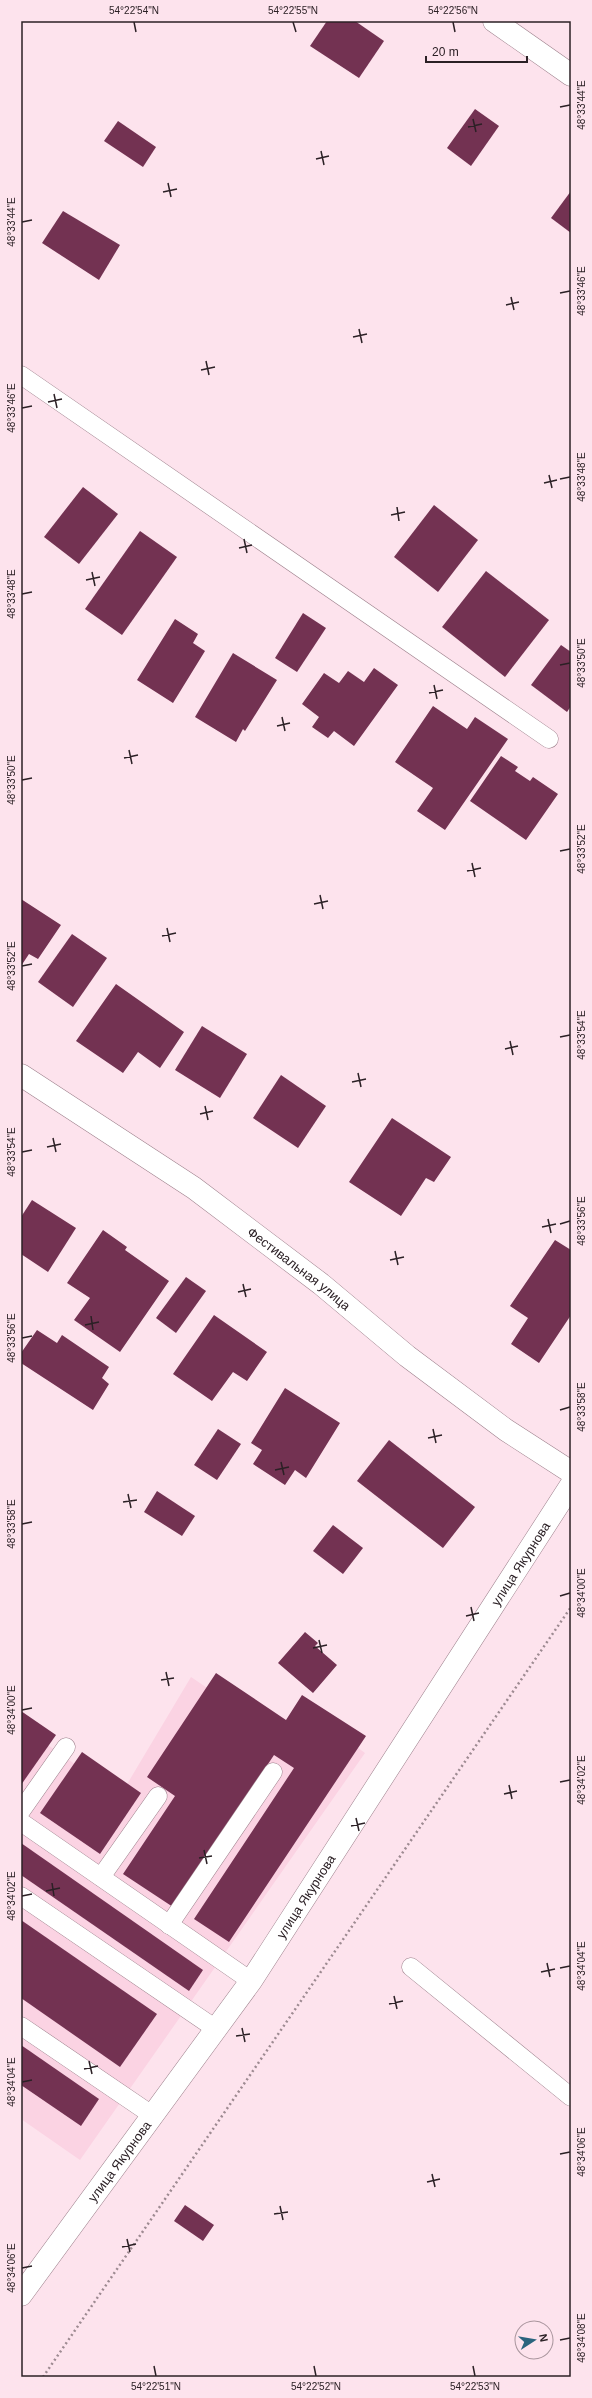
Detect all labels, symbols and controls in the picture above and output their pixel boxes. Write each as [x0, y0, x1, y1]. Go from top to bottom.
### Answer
text: 54°22'54"N [109, 5, 159, 16]
text: 54°22'55"N [268, 5, 318, 16]
text: 54°22'56"N [428, 5, 478, 16]
scale bar [426, 38, 527, 64]
text: 20 m [432, 45, 459, 59]
text: 48°33'44"E [576, 80, 587, 130]
text: 48°33'44"E [6, 197, 17, 247]
text: 48°33'46"E [576, 266, 587, 316]
text: 48°33'46"E [6, 383, 17, 433]
text: 48°33'48"E [576, 452, 587, 502]
text: 48°33'48"E [6, 569, 17, 619]
text: 48°33'50"E [576, 638, 587, 688]
text: 48°33'50"E [6, 755, 17, 805]
text: 48°33'52"E [576, 824, 587, 874]
text: 48°33'52"E [6, 941, 17, 991]
text: 48°33'54"E [576, 1010, 587, 1060]
text: 48°33'54"E [6, 1127, 17, 1177]
text: 48°33'56"E [576, 1196, 587, 1246]
street label: Фестивальная улица [244, 1224, 354, 1314]
text: 48°33'56"E [6, 1313, 17, 1363]
text: 48°33'58"E [576, 1382, 587, 1432]
text: 48°33'58"E [6, 1499, 17, 1549]
street label: улица Якурнова [488, 1519, 554, 1609]
text: 48°34'00"E [576, 1568, 587, 1618]
text: 48°34'00"E [6, 1685, 17, 1735]
text: 48°34'02"E [576, 1755, 587, 1805]
street label: улица Якурнова [274, 1851, 339, 1941]
text: 48°34'02"E [6, 1871, 17, 1921]
text: 48°34'04"E [576, 1941, 587, 1991]
text: 48°34'04"E [6, 2057, 17, 2107]
street label: улица Якурнова [85, 2117, 155, 2205]
text: 48°34'06"E [576, 2127, 587, 2177]
text: 48°34'06"E [6, 2243, 17, 2293]
text: 48°34'08"E [576, 2313, 587, 2363]
north arrow [514, 2320, 554, 2360]
text: N [537, 2333, 550, 2343]
text: 54°22'51"N [131, 2381, 181, 2392]
text: 54°22'52"N [291, 2381, 341, 2392]
text: 54°22'53"N [450, 2381, 500, 2392]

